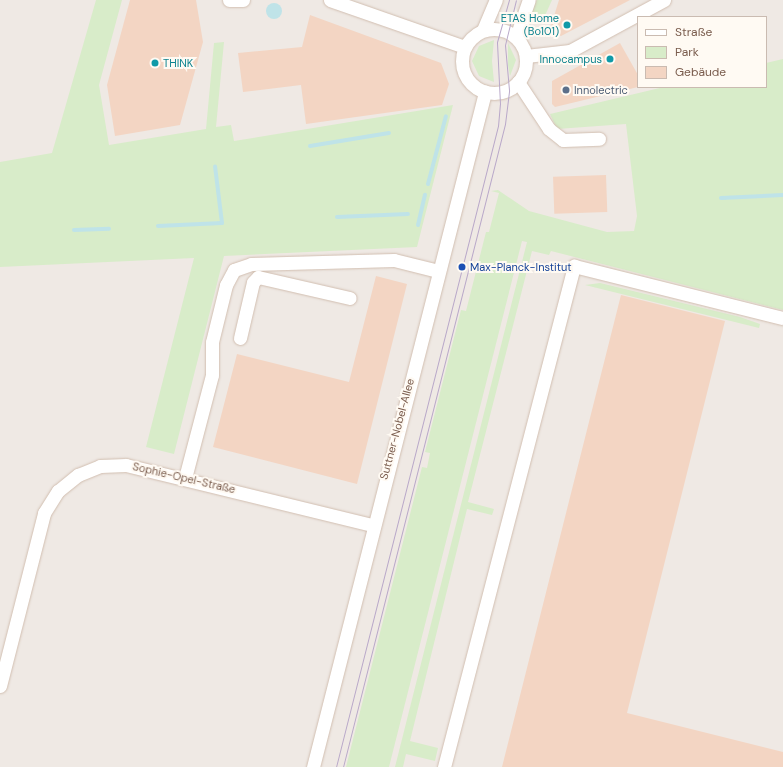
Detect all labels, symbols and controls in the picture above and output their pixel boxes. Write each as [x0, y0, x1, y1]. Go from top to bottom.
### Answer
place label: ETAS Home (Bo101) [501, 12, 559, 38]
legend [637, 16, 767, 88]
marker: ETAS Home (Bo101) [562, 20, 572, 30]
text: Straße [675, 24, 712, 40]
text: Park [675, 44, 699, 60]
place label: Innocampus [539, 52, 602, 66]
marker: Innocampus [605, 54, 615, 64]
place label: THINK [163, 56, 193, 70]
marker: THINK [150, 58, 160, 68]
text: Gebäude [675, 64, 726, 80]
place label: Innolectric [574, 83, 628, 97]
marker: Innolectric [561, 85, 571, 95]
place label: Max-Planck-Institut [470, 260, 572, 274]
marker: Max-Planck-Institut [457, 262, 467, 272]
street label: Suttner-Nobel-Allee [377, 377, 417, 481]
street label: Sophie-Opel-Straße [131, 460, 237, 496]

